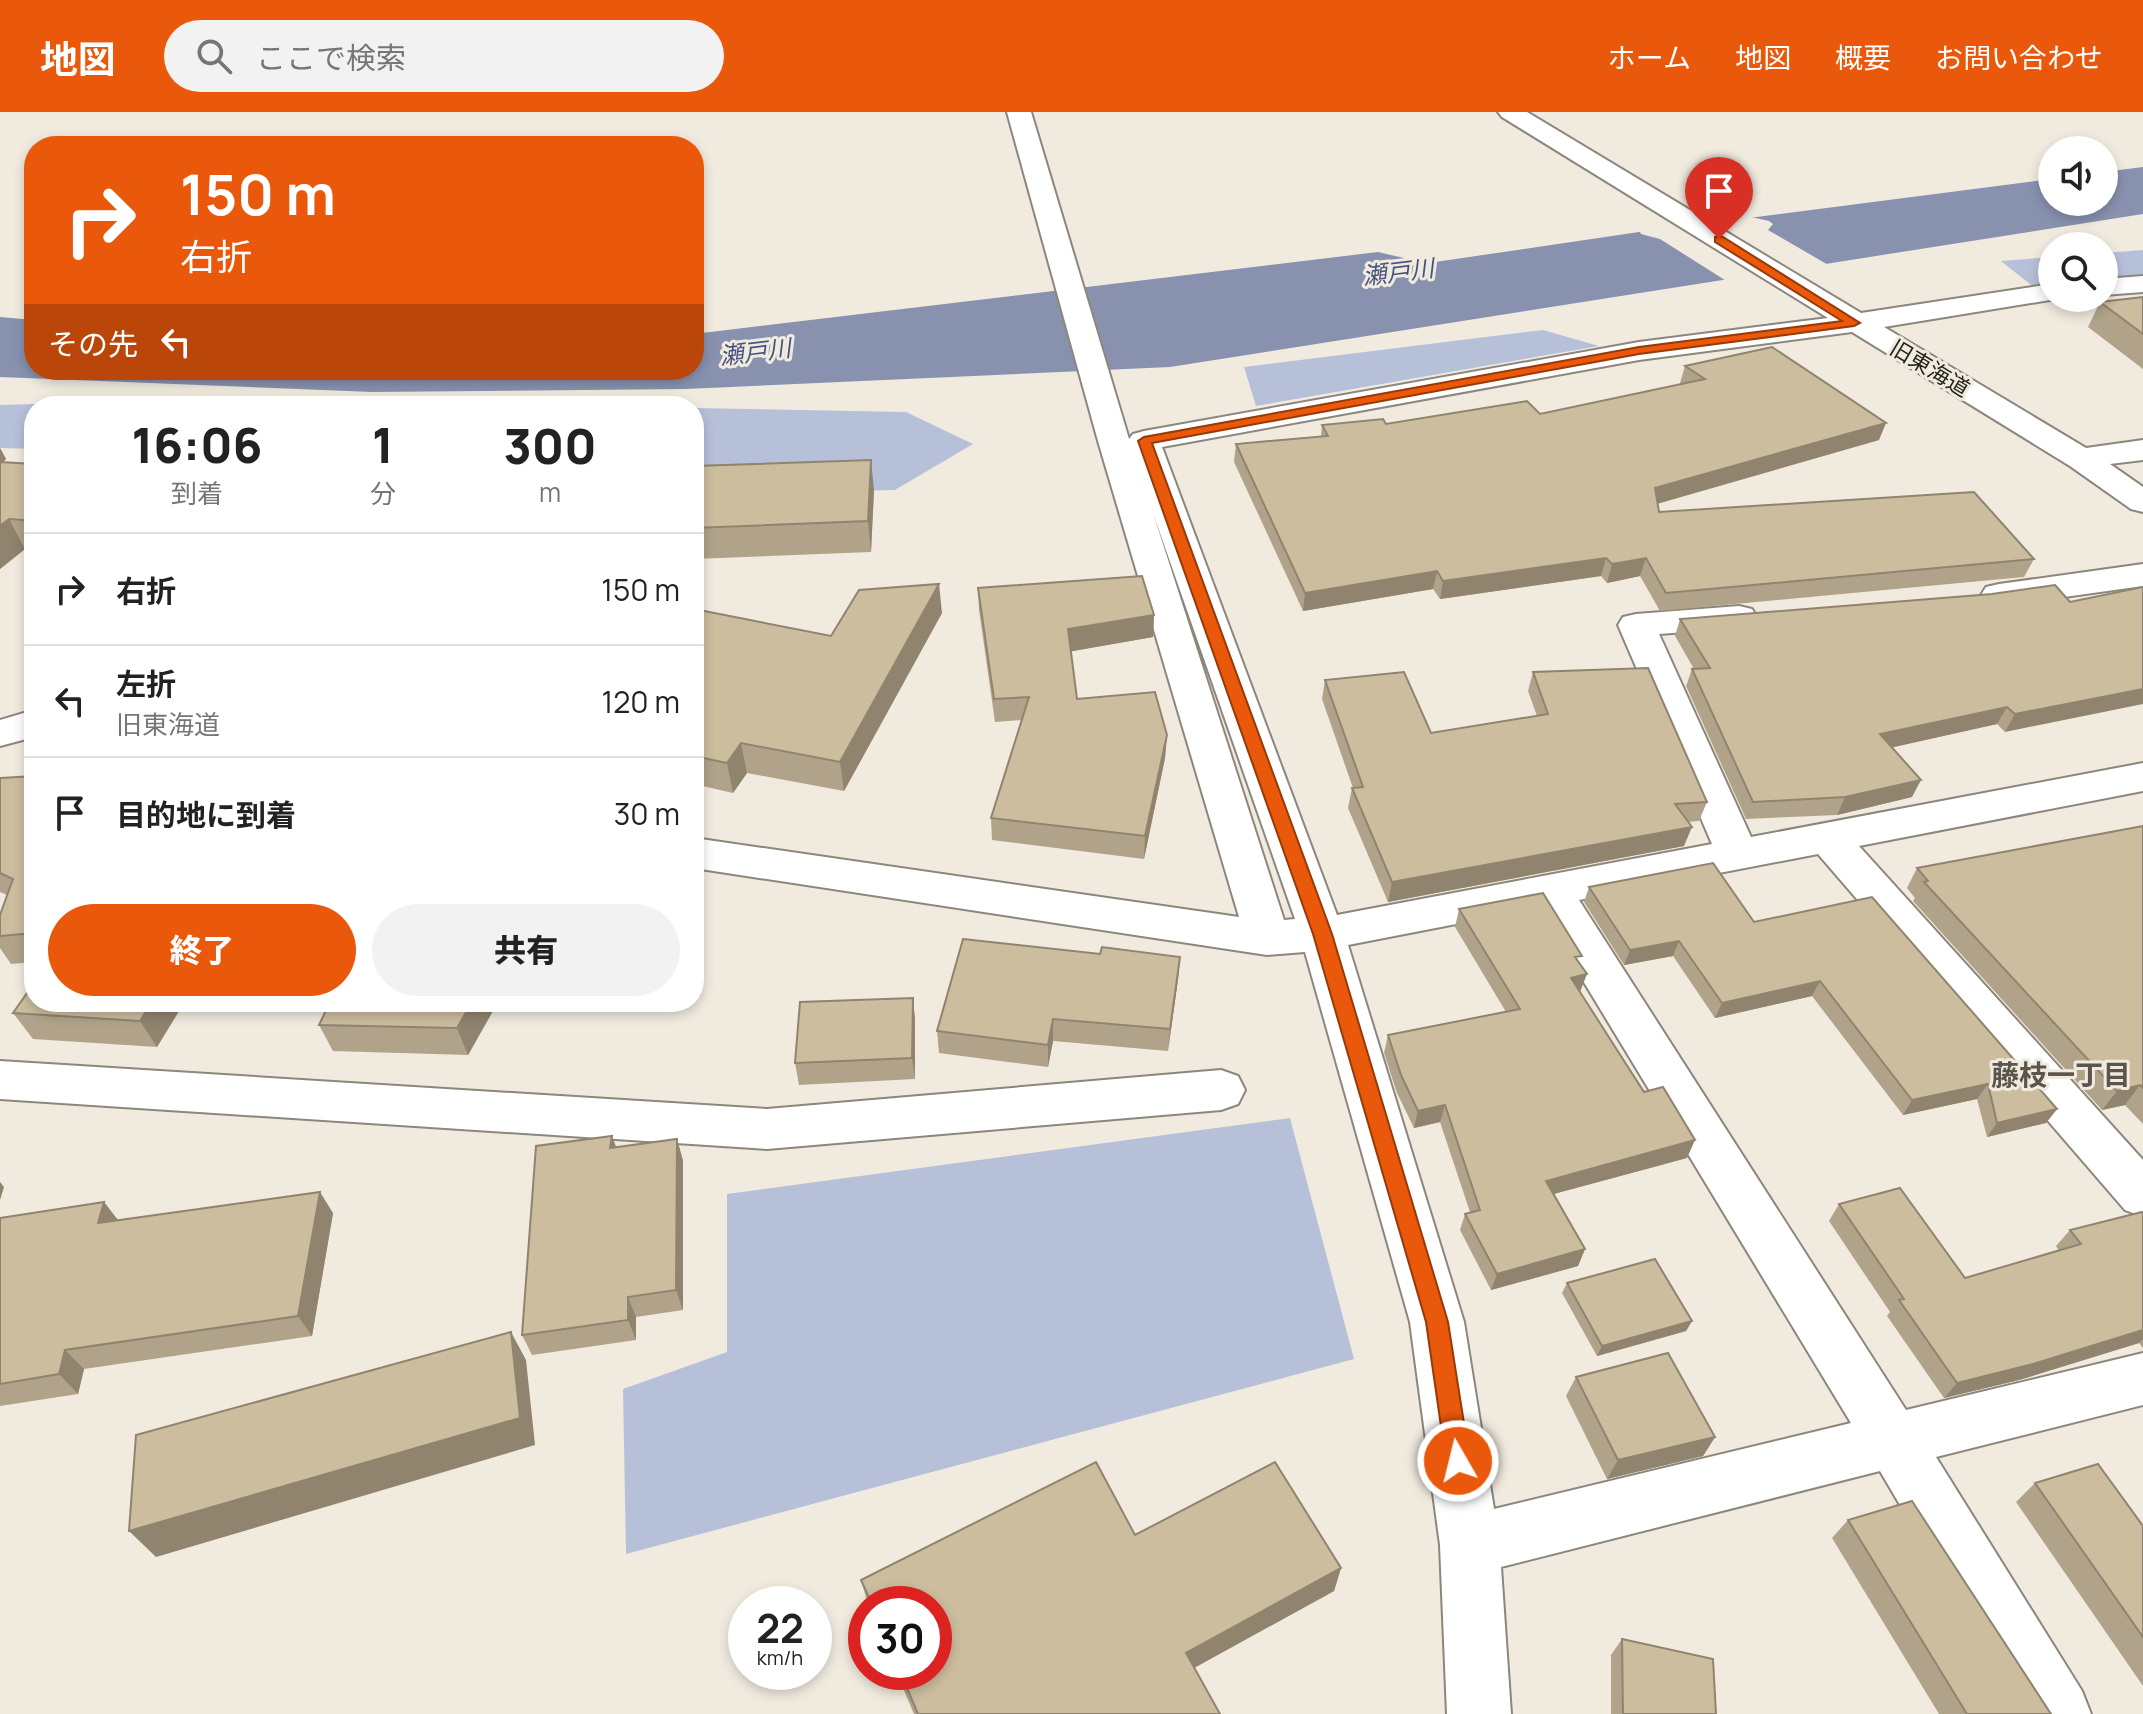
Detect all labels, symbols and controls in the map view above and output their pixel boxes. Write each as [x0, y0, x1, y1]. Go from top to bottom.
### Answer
search box [164, 20, 724, 92]
text: 地図 [40, 32, 116, 84]
icon: search [192, 34, 236, 78]
text: ここで検索 [256, 37, 406, 78]
text: ホーム [1608, 38, 1691, 76]
text: 地図 [1735, 38, 1791, 76]
text: 概要 [1835, 38, 1891, 76]
text: お問い合わせ [1935, 38, 2103, 76]
map controls [2038, 136, 2118, 312]
button: sound [2038, 136, 2118, 216]
text: 150 m [180, 155, 336, 232]
pin [1685, 157, 1753, 239]
icon: right [48, 168, 152, 272]
icon: arrive [1697, 169, 1741, 213]
text: 右折 [180, 232, 252, 281]
button: search [2038, 232, 2118, 312]
water label: 瀬戸川 [1360, 250, 1439, 292]
icon: left [154, 320, 198, 364]
text: その先 [48, 323, 138, 364]
water label: 瀬戸川 [717, 330, 796, 372]
street label: 旧東海道 [1885, 332, 1975, 404]
text: 16:06 [131, 412, 262, 477]
text: 1 [372, 412, 394, 477]
text: 300 [503, 413, 597, 478]
text: m [539, 474, 561, 510]
text: 到着 [171, 475, 223, 511]
text: 分 [370, 475, 396, 511]
icon: right [48, 567, 92, 611]
text: 150 m [601, 569, 680, 610]
text: 右折 [116, 570, 176, 611]
text: 左折 [116, 663, 176, 704]
icon: left [48, 679, 92, 723]
text: 120 m [601, 681, 680, 722]
text: 旧東海道 [116, 706, 220, 742]
icon: arrive [48, 791, 92, 835]
text: 30 m [614, 793, 680, 834]
text: 目的地に到着 [116, 794, 296, 835]
button: 終了 [48, 904, 356, 996]
button: 共有 [372, 904, 680, 996]
district label: 藤枝一丁目 [1991, 1055, 2131, 1093]
position arrow [1416, 1419, 1500, 1503]
speed limit sign: 30 [848, 1586, 952, 1690]
text: 22 [756, 1600, 804, 1655]
text: km/h [757, 1644, 803, 1671]

